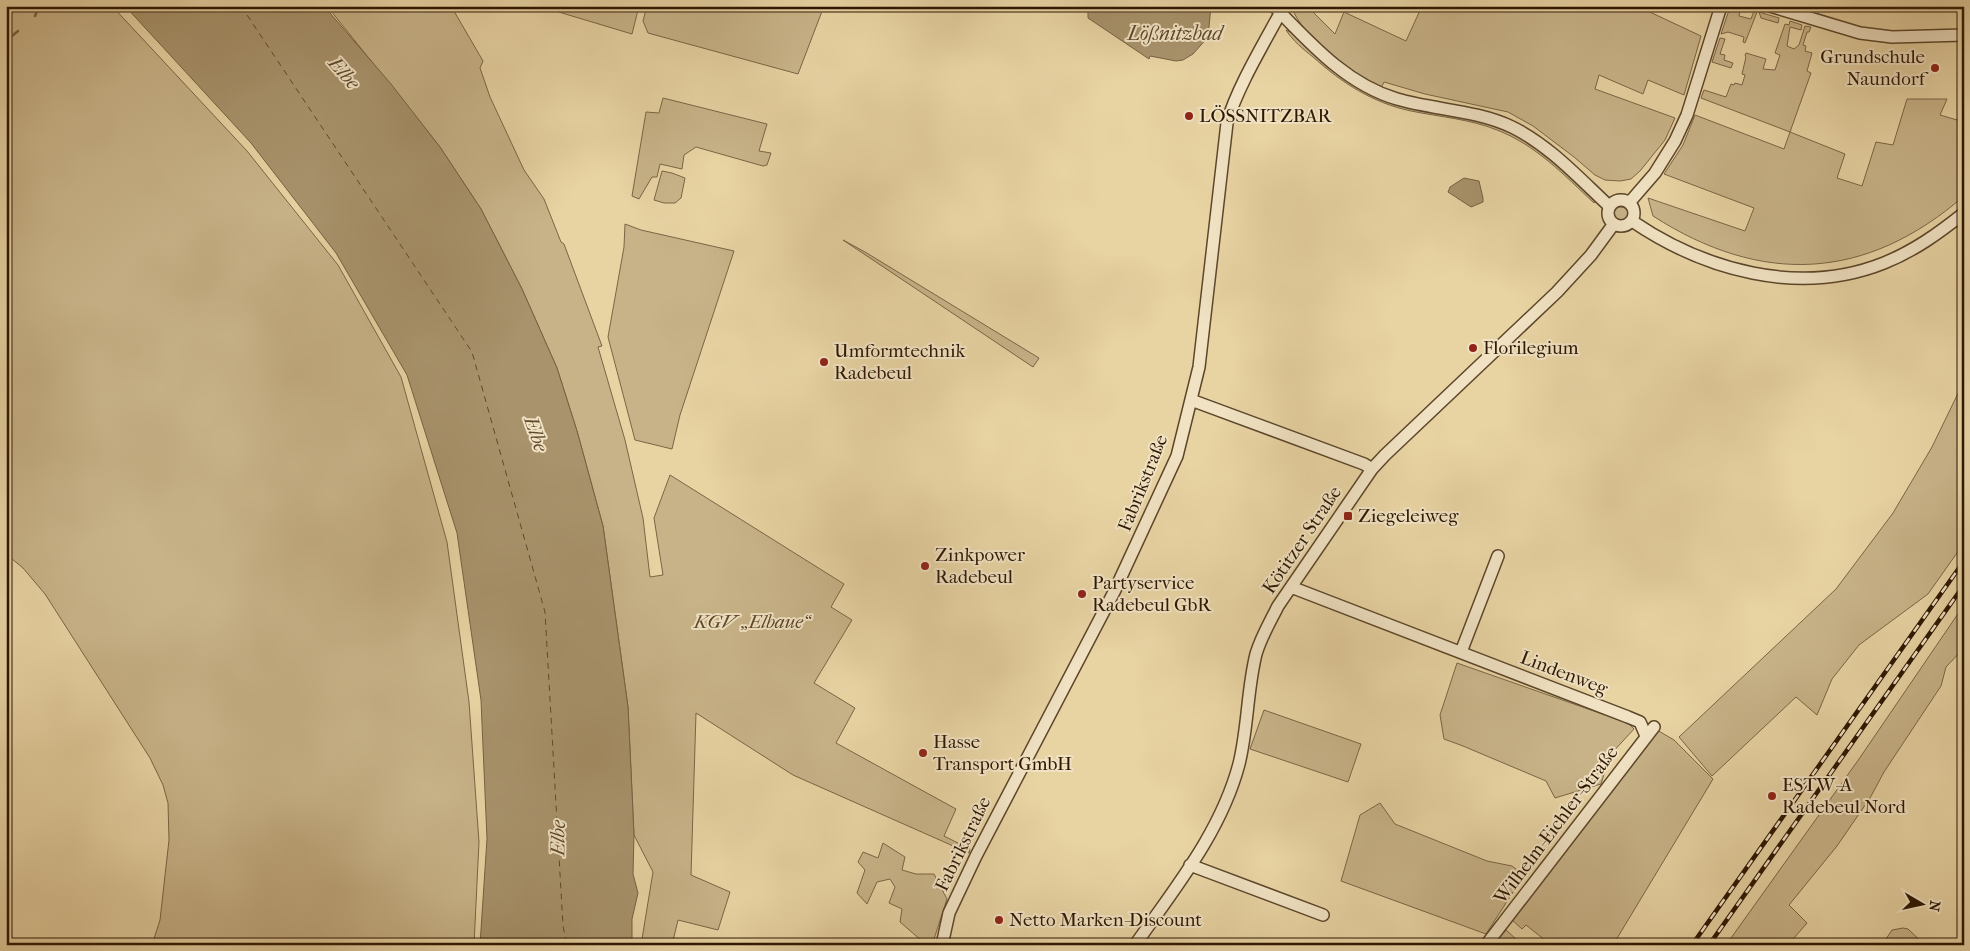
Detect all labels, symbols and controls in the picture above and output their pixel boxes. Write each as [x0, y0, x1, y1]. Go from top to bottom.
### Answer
water label: Lößnitzbad [1126, 22, 1225, 45]
place label: Grundschule Naundorf [1820, 46, 1929, 90]
water label: Elbe [323, 51, 365, 95]
marker: Grundschule Naundorf [1929, 62, 1941, 74]
place label: LÖSSNITZBAR [1199, 105, 1332, 127]
marker: LÖSSNITZBAR [1183, 110, 1195, 122]
place label: Florilegium [1483, 337, 1579, 359]
place label: Umformtechnik Radebeul [834, 340, 966, 384]
marker: Florilegium [1467, 342, 1479, 354]
marker: Umformtechnik Radebeul [818, 356, 830, 368]
water label: Elbe [519, 413, 553, 455]
street label: Fabrikstraße [1114, 431, 1172, 535]
street label: Kötitzer Straße [1258, 482, 1346, 598]
place label: Ziegeleiweg [1358, 505, 1459, 527]
marker: Ziegeleiweg [1342, 510, 1354, 522]
place label: Zinkpower Radebeul [935, 544, 1026, 588]
marker: Zinkpower Radebeul [919, 560, 931, 572]
place label: Partyservice Radebeul GbR [1092, 572, 1212, 616]
marker: Partyservice Radebeul GbR [1076, 588, 1088, 600]
park label: KGV „Elbaue“ [692, 611, 812, 633]
street label: Lindenweg [1517, 646, 1612, 700]
place label: Hasse Transport GmbH [933, 731, 1072, 775]
street label: Wilhelm-Eichler-Straße [1489, 742, 1623, 909]
marker: Hasse Transport GmbH [917, 747, 929, 759]
place label: ESTW-A Radebeul Nord [1782, 774, 1906, 818]
marker: ESTW-A Radebeul Nord [1766, 790, 1778, 802]
street label: Fabrikstraße [931, 793, 995, 895]
water label: Elbe [546, 819, 570, 857]
north arrow [1898, 878, 1948, 928]
text: N [1925, 899, 1944, 913]
place label: Netto Marken-Discount [1009, 909, 1202, 931]
marker: Netto Marken-Discount [993, 914, 1005, 926]

